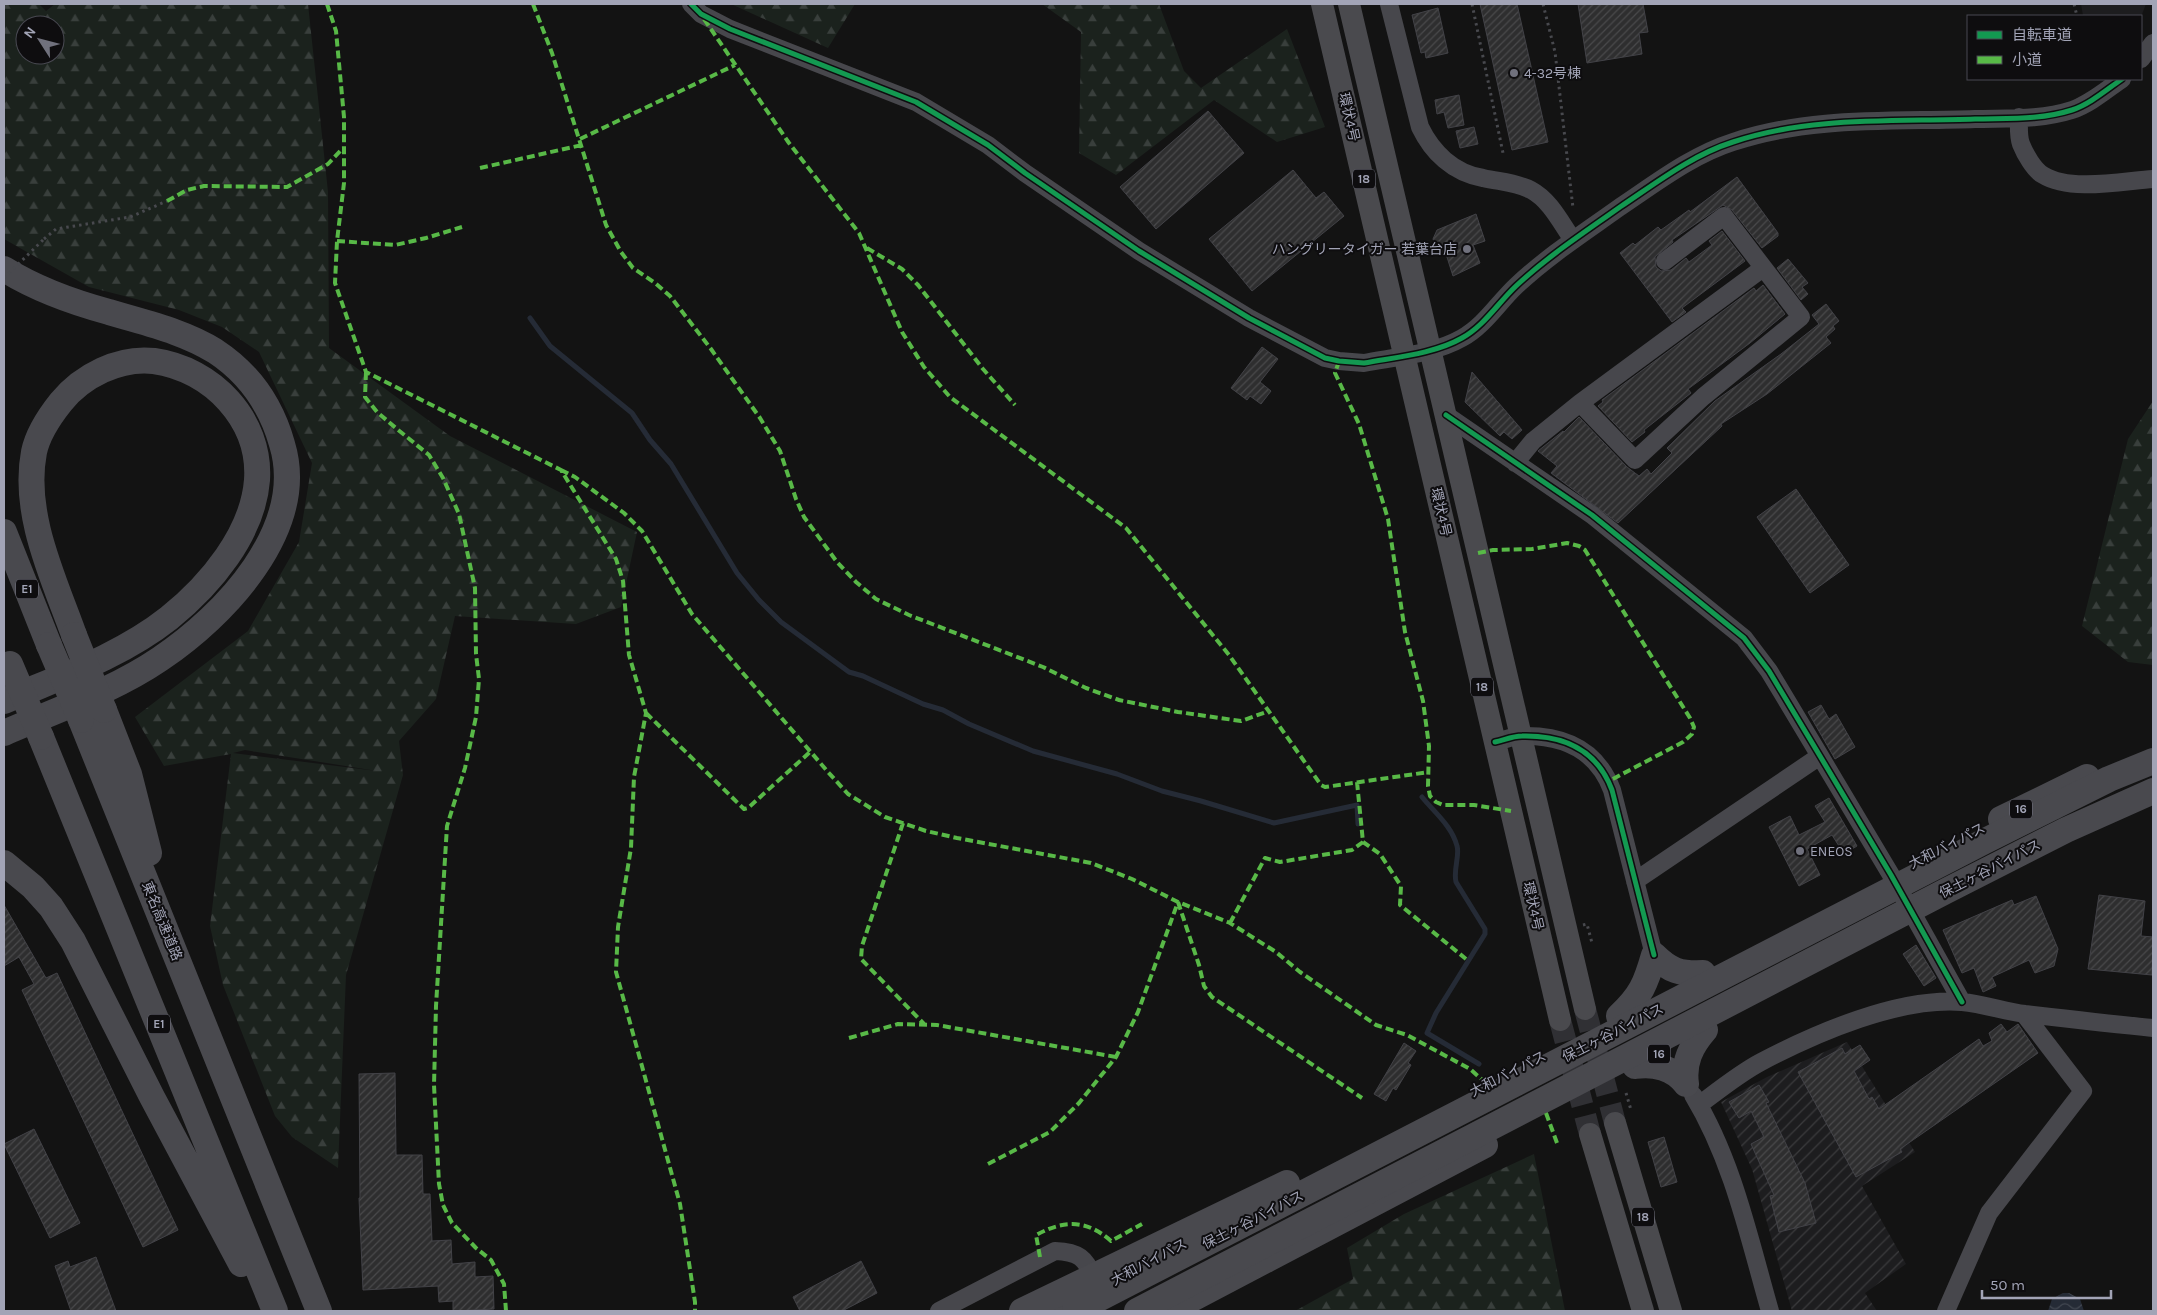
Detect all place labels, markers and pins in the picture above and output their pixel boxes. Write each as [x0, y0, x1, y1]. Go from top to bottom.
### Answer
place label: 4-32号棟 [1524, 65, 1581, 82]
marker: 4-32号棟 [1508, 67, 1520, 79]
place label: ハングリータイガー 若葉台店 [1272, 241, 1457, 258]
marker: ハングリータイガー 若葉台店 [1461, 243, 1473, 255]
place label: ENEOS [1810, 843, 1853, 860]
marker: ENEOS [1794, 845, 1806, 857]

